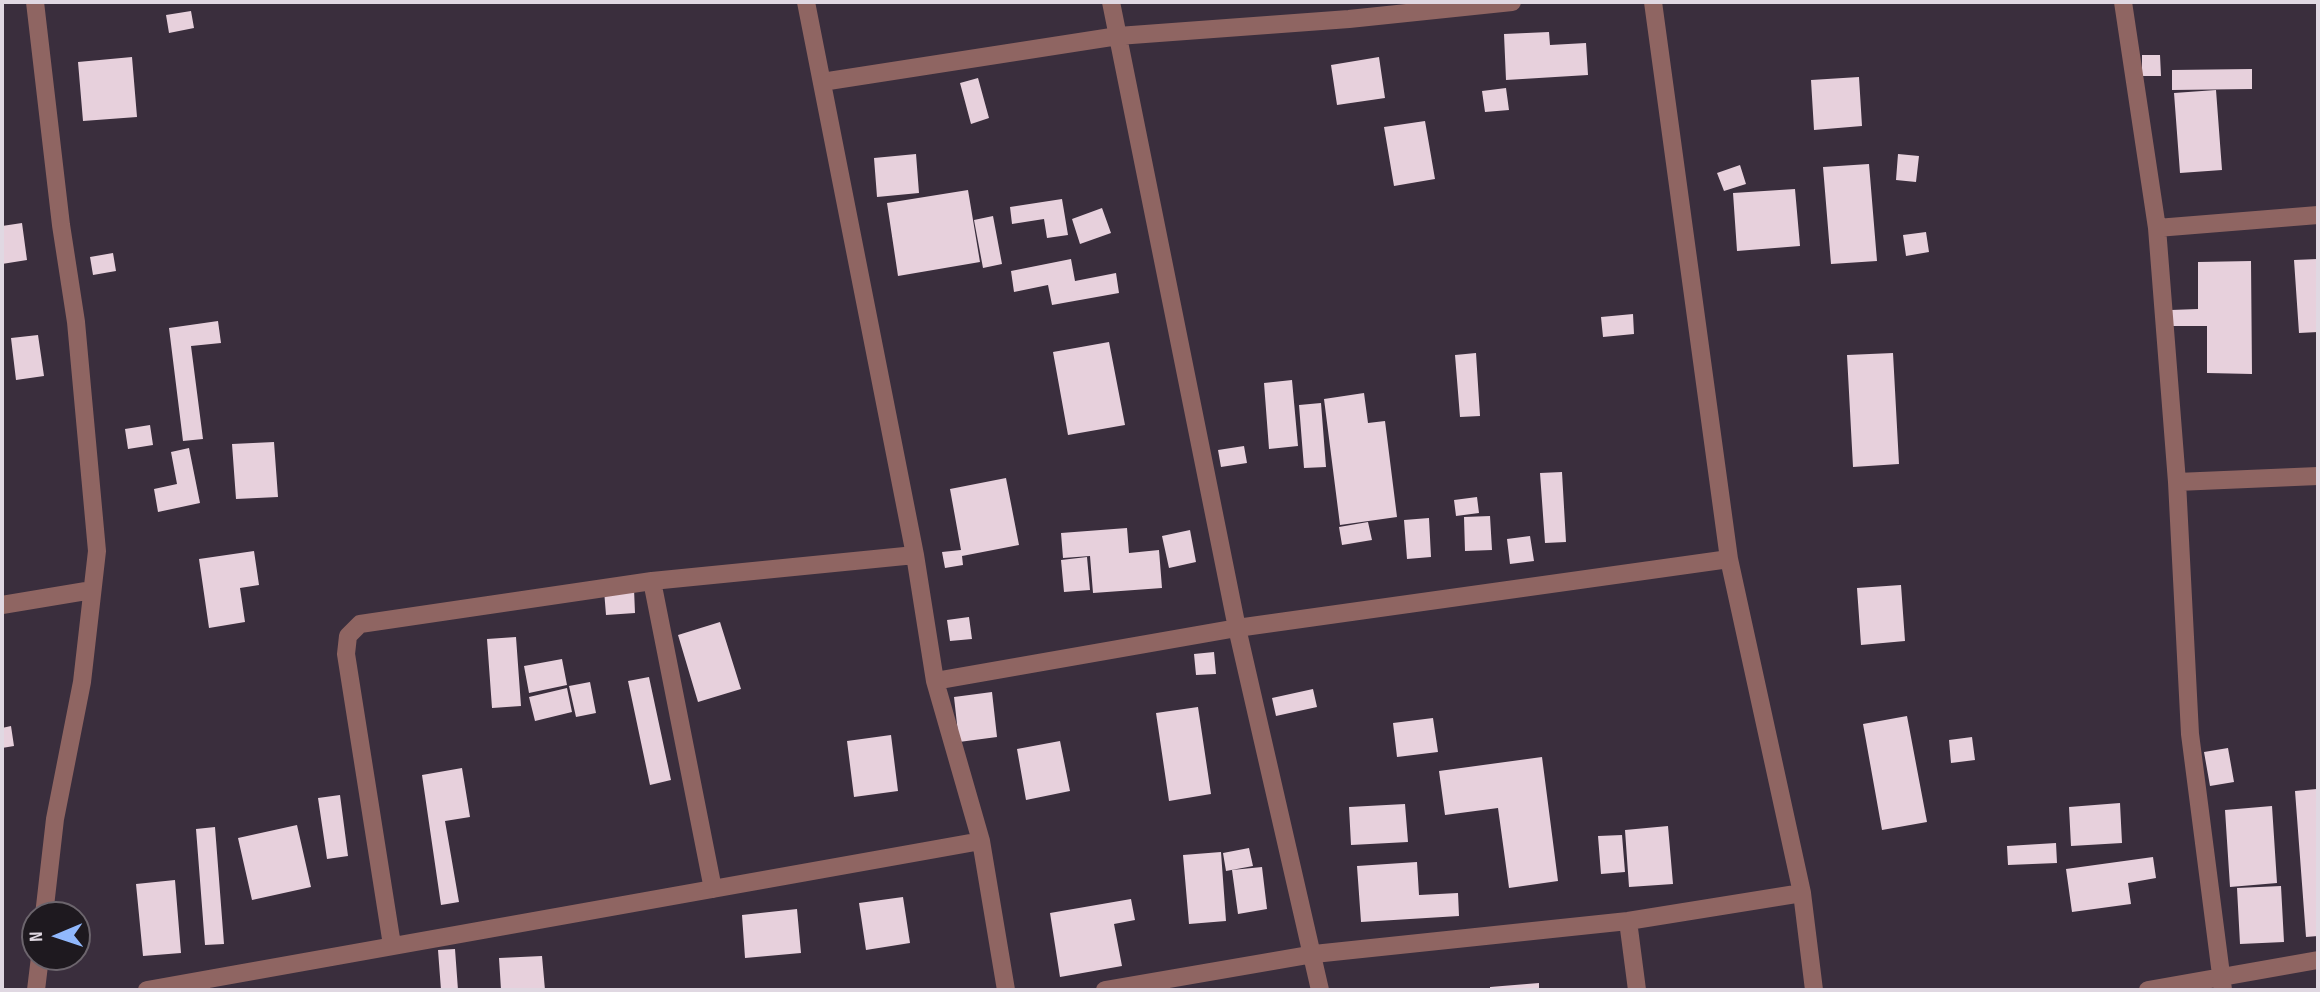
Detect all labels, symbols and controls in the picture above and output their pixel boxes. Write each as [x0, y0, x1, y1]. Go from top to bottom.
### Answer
north arrow [21, 901, 91, 971]
text: N [25, 931, 48, 942]

